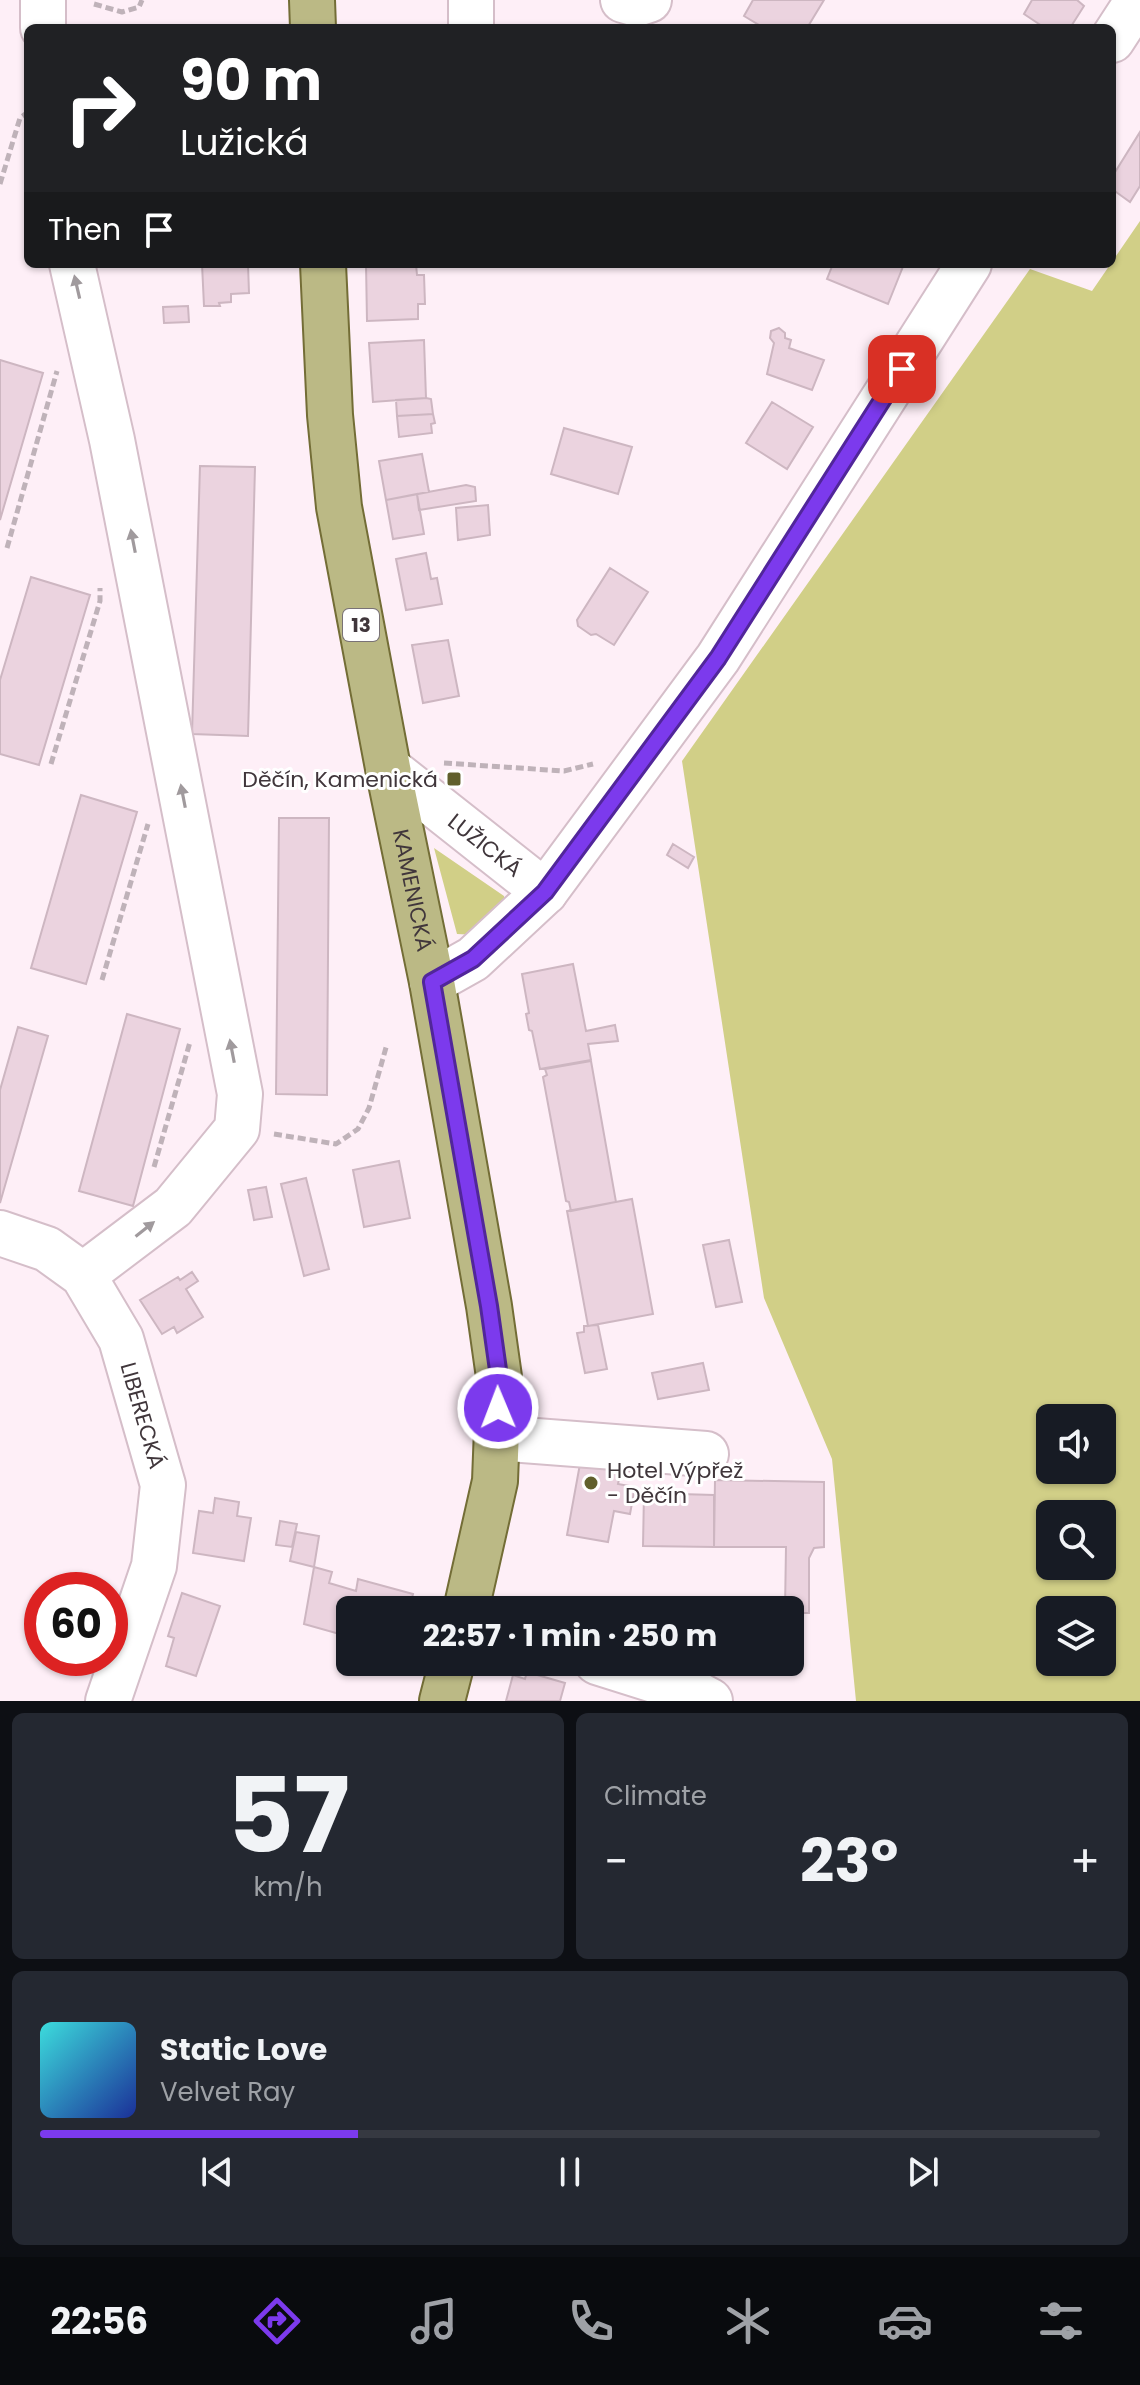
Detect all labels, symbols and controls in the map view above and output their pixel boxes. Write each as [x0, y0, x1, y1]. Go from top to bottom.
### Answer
text: 90 m [180, 41, 322, 120]
icon: right [48, 56, 152, 160]
text: Lužická [180, 117, 309, 168]
text: Then [48, 208, 121, 251]
icon: arrive [137, 208, 181, 252]
one-way arrow [70, 274, 83, 299]
pin [868, 335, 936, 403]
icon: arrive [880, 347, 924, 391]
one-way arrow [126, 528, 138, 553]
road number: 13 [343, 609, 379, 641]
place label: Děčín, Kamenická [242, 764, 438, 795]
marker: Děčín, Kamenická [445, 770, 463, 788]
one-way arrow [176, 783, 189, 808]
street label: LUŽICKÁ [441, 806, 529, 884]
street label: KAMENICKÁ [385, 826, 440, 954]
one-way arrow [225, 1039, 237, 1064]
one-way arrow [135, 1221, 155, 1237]
street label: LIBERECKÁ [112, 1359, 173, 1473]
position arrow [456, 1366, 540, 1450]
map controls [1036, 1404, 1116, 1676]
button: sound [1036, 1404, 1116, 1484]
place label: Hotel Výpřež - Děčín [607, 1455, 743, 1511]
marker: Hotel Výpřež - Děčín [582, 1474, 600, 1492]
button: search [1036, 1500, 1116, 1580]
speed limit sign: 60 [24, 1572, 128, 1676]
button: layers [1036, 1596, 1116, 1676]
text: 22:57 · 1 min · 250 m [423, 1614, 717, 1657]
text: 57 [226, 1743, 350, 1888]
text: Climate [604, 1778, 707, 1814]
text: 23° [800, 1819, 898, 1903]
text: − [604, 1831, 628, 1892]
text: + [1070, 1831, 1100, 1892]
text: km/h [253, 1869, 323, 1905]
text: Static Love [160, 2028, 327, 2071]
text: Velvet Ray [160, 2074, 295, 2110]
icon: previous [195, 2150, 239, 2194]
icon: pause [548, 2150, 592, 2194]
icon: next [901, 2150, 945, 2194]
icon: directions [249, 2293, 305, 2349]
icon: music [406, 2293, 462, 2349]
icon: phone [563, 2293, 619, 2349]
icon: climate [720, 2293, 776, 2349]
icon: car [877, 2293, 933, 2349]
icon: filters [1033, 2293, 1089, 2349]
text: 22:56 [50, 2296, 148, 2347]

